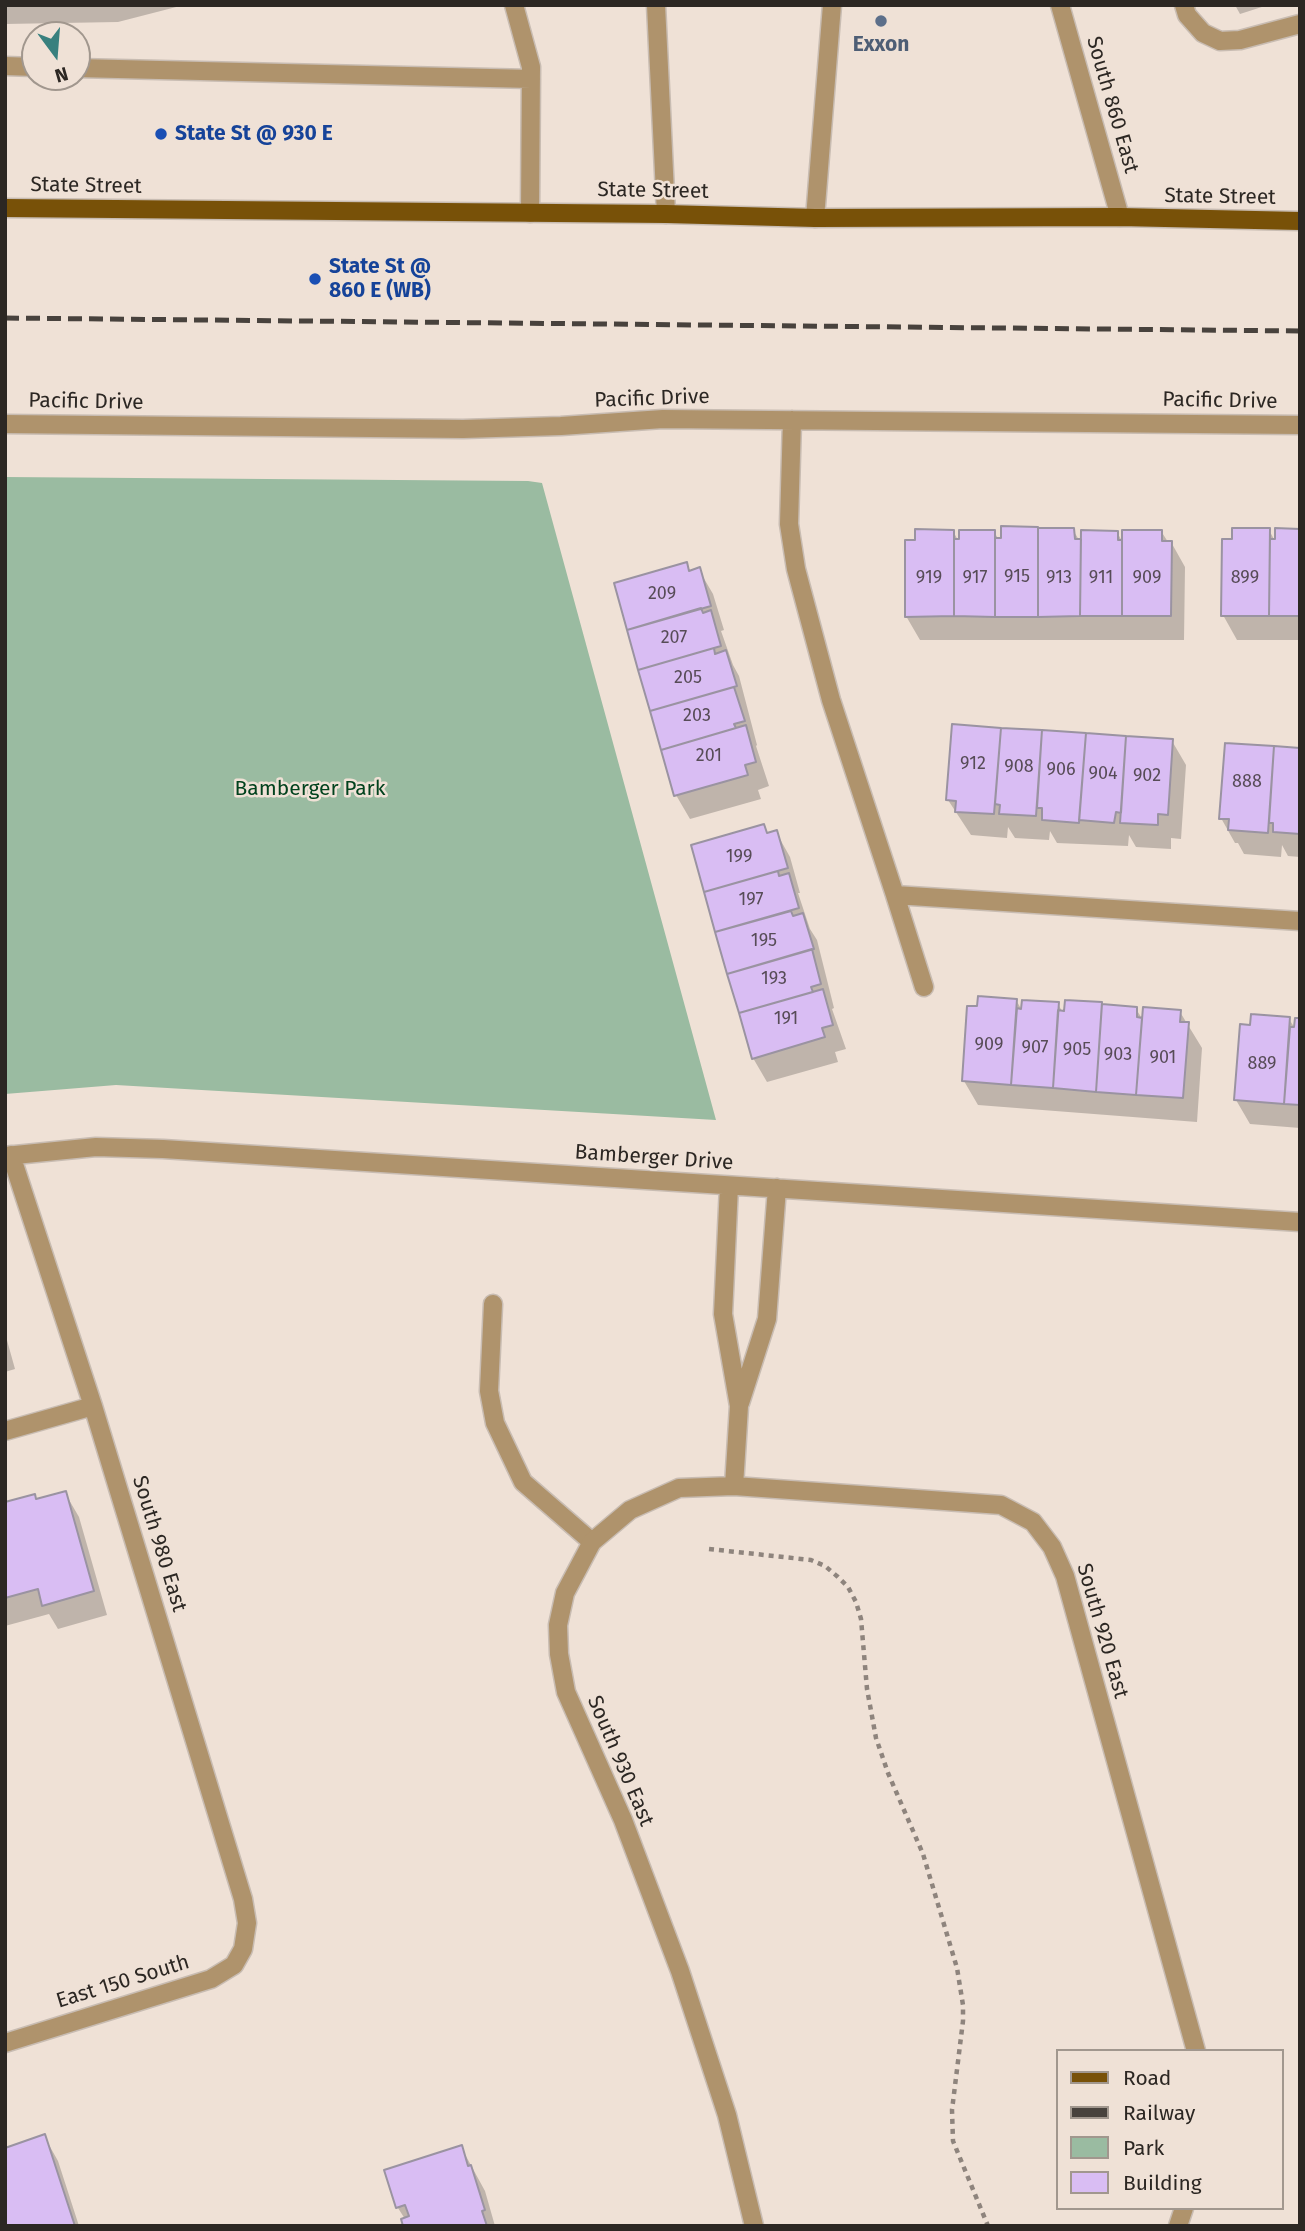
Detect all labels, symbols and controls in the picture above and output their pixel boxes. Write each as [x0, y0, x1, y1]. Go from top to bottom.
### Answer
marker: Exxon [873, 13, 889, 29]
north arrow [21, 21, 91, 91]
place label: Exxon [853, 32, 909, 58]
street label: South 860 East [1080, 34, 1144, 176]
text: N [52, 62, 71, 88]
place label: State St @ 930 E [175, 121, 333, 147]
marker: State St @ 930 E [153, 126, 169, 142]
street label: State Street [30, 172, 142, 200]
street label: State Street [597, 177, 709, 205]
street label: State Street [1164, 183, 1276, 211]
place label: State St @ 860 E (WB) [329, 254, 431, 304]
marker: State St @ 860 E (WB) [307, 271, 323, 287]
street label: Pacific Drive [594, 384, 710, 414]
street label: Pacific Drive [1162, 387, 1278, 415]
street label: Pacific Drive [28, 388, 144, 416]
house number: 915 [1004, 566, 1030, 588]
house number: 919 [916, 567, 942, 589]
house number: 917 [963, 567, 987, 589]
house number: 913 [1046, 567, 1072, 589]
house number: 911 [1089, 567, 1113, 589]
house number: 909 [1133, 567, 1161, 589]
house number: 899 [1231, 567, 1259, 589]
house number: 209 [648, 583, 676, 605]
house number: 207 [661, 627, 687, 649]
house number: 205 [674, 667, 702, 689]
house number: 203 [683, 705, 711, 727]
house number: 201 [696, 745, 722, 767]
house number: 912 [960, 753, 986, 775]
house number: 908 [1004, 756, 1034, 778]
house number: 906 [1046, 759, 1076, 781]
house number: 904 [1088, 763, 1118, 785]
house number: 902 [1133, 765, 1161, 787]
house number: 888 [1232, 771, 1262, 793]
park label: Bamberger Park [235, 776, 385, 802]
house number: 199 [726, 846, 752, 868]
house number: 197 [739, 889, 763, 911]
house number: 195 [751, 930, 777, 952]
house number: 193 [761, 968, 787, 990]
house number: 191 [774, 1008, 798, 1030]
house number: 909 [975, 1034, 1003, 1056]
house number: 907 [1021, 1037, 1049, 1059]
house number: 905 [1063, 1039, 1091, 1061]
house number: 903 [1104, 1044, 1132, 1066]
house number: 901 [1150, 1047, 1176, 1069]
house number: 889 [1248, 1053, 1276, 1075]
street label: Bamberger Drive [574, 1140, 734, 1176]
street label: South 980 East [126, 1473, 192, 1615]
street label: South 920 East [1071, 1561, 1133, 1701]
street label: South 930 East [581, 1692, 659, 1830]
street label: East 150 South [53, 1950, 193, 2014]
legend [1056, 2049, 1284, 2210]
text: Road [1123, 2065, 1171, 2091]
text: Railway [1123, 2100, 1195, 2126]
text: Park [1123, 2135, 1164, 2161]
text: Building [1123, 2170, 1202, 2196]

